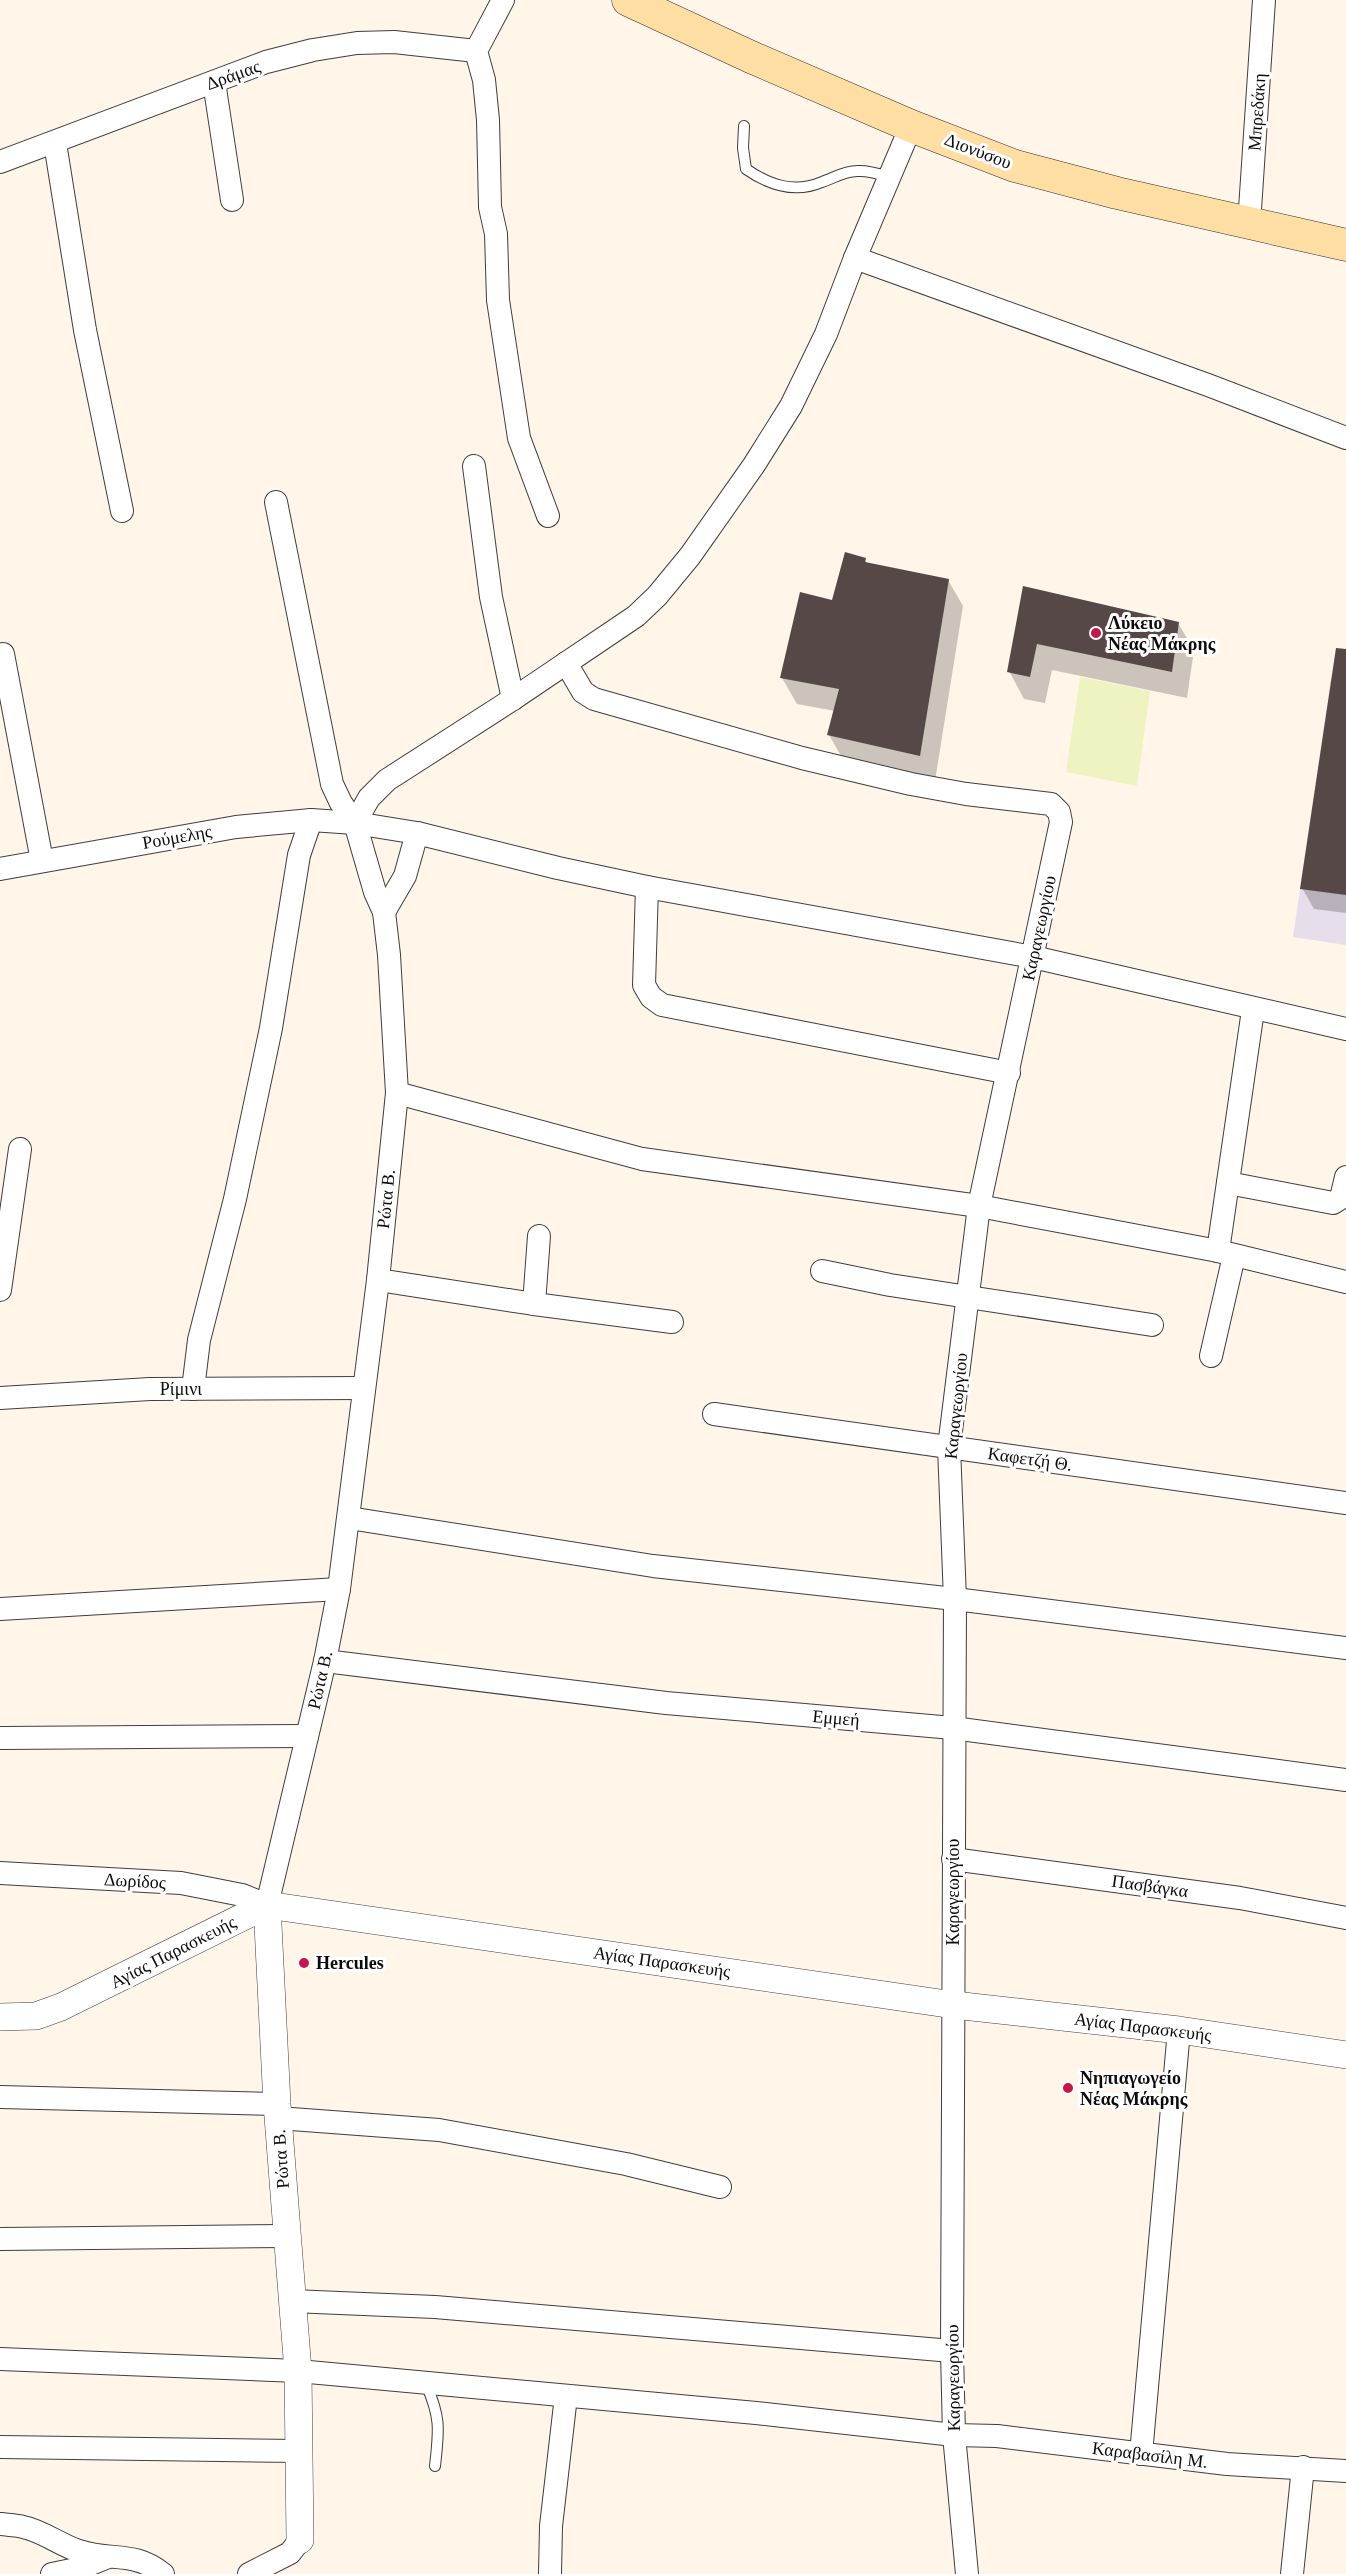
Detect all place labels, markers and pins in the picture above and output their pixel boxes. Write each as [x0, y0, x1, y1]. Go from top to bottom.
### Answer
place label: Λύκειο Νέας Μάκρης [1108, 613, 1216, 654]
marker: Λύκειο Νέας Μάκρης [1089, 626, 1103, 640]
place label: Hercules [316, 1953, 384, 1973]
marker: Hercules [297, 1956, 311, 1970]
place label: Νηπιαγωγείο Νέας Μάκρης [1080, 2068, 1188, 2109]
marker: Νηπιαγωγείο Νέας Μάκρης [1061, 2081, 1075, 2095]

